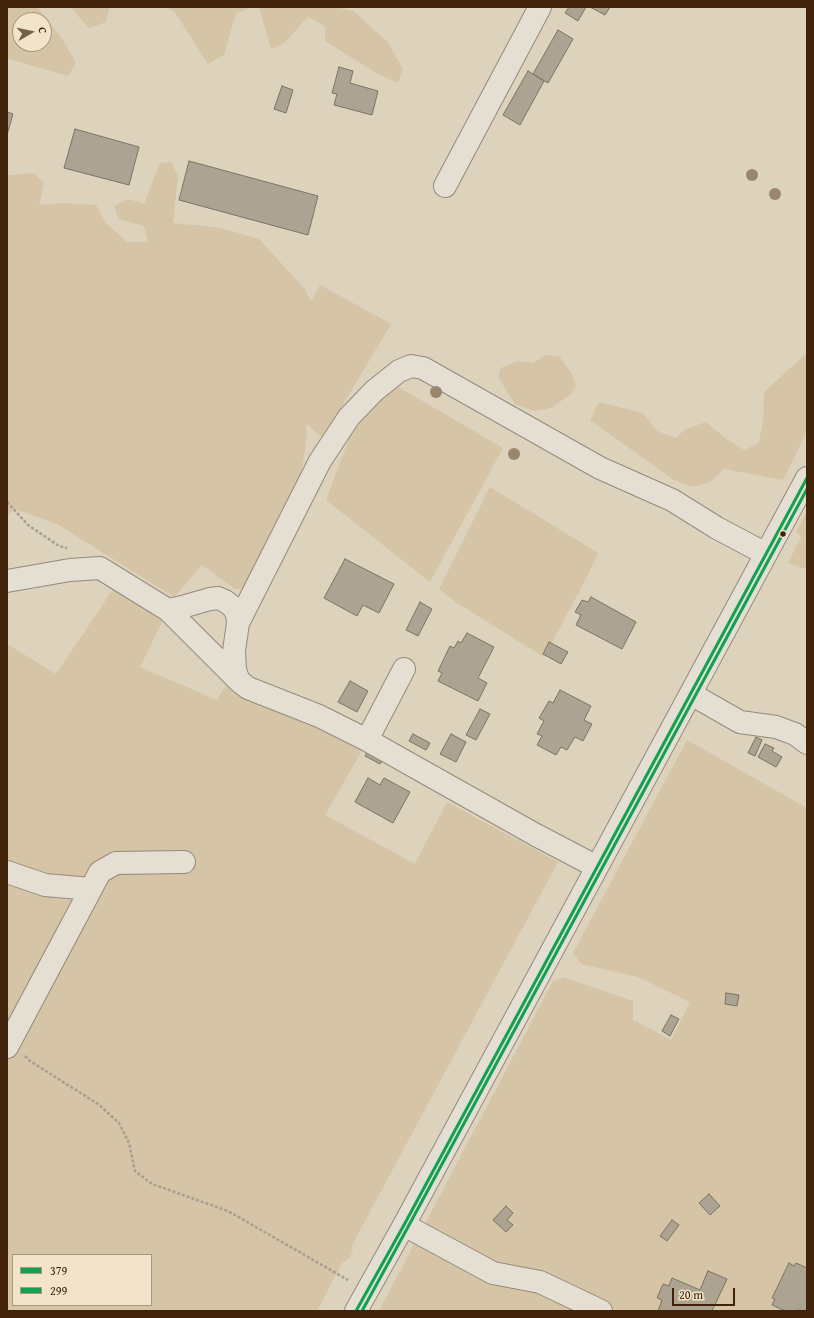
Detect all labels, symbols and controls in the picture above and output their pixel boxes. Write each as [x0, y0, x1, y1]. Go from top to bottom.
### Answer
north arrow [12, 12, 52, 52]
text: С [34, 26, 51, 35]
unlabelled marker [778, 529, 788, 539]
legend [12, 1254, 152, 1306]
text: 379 [50, 1262, 67, 1279]
scale bar [674, 1280, 737, 1306]
text: 299 [50, 1282, 67, 1299]
text: 20 m [679, 1286, 703, 1303]

